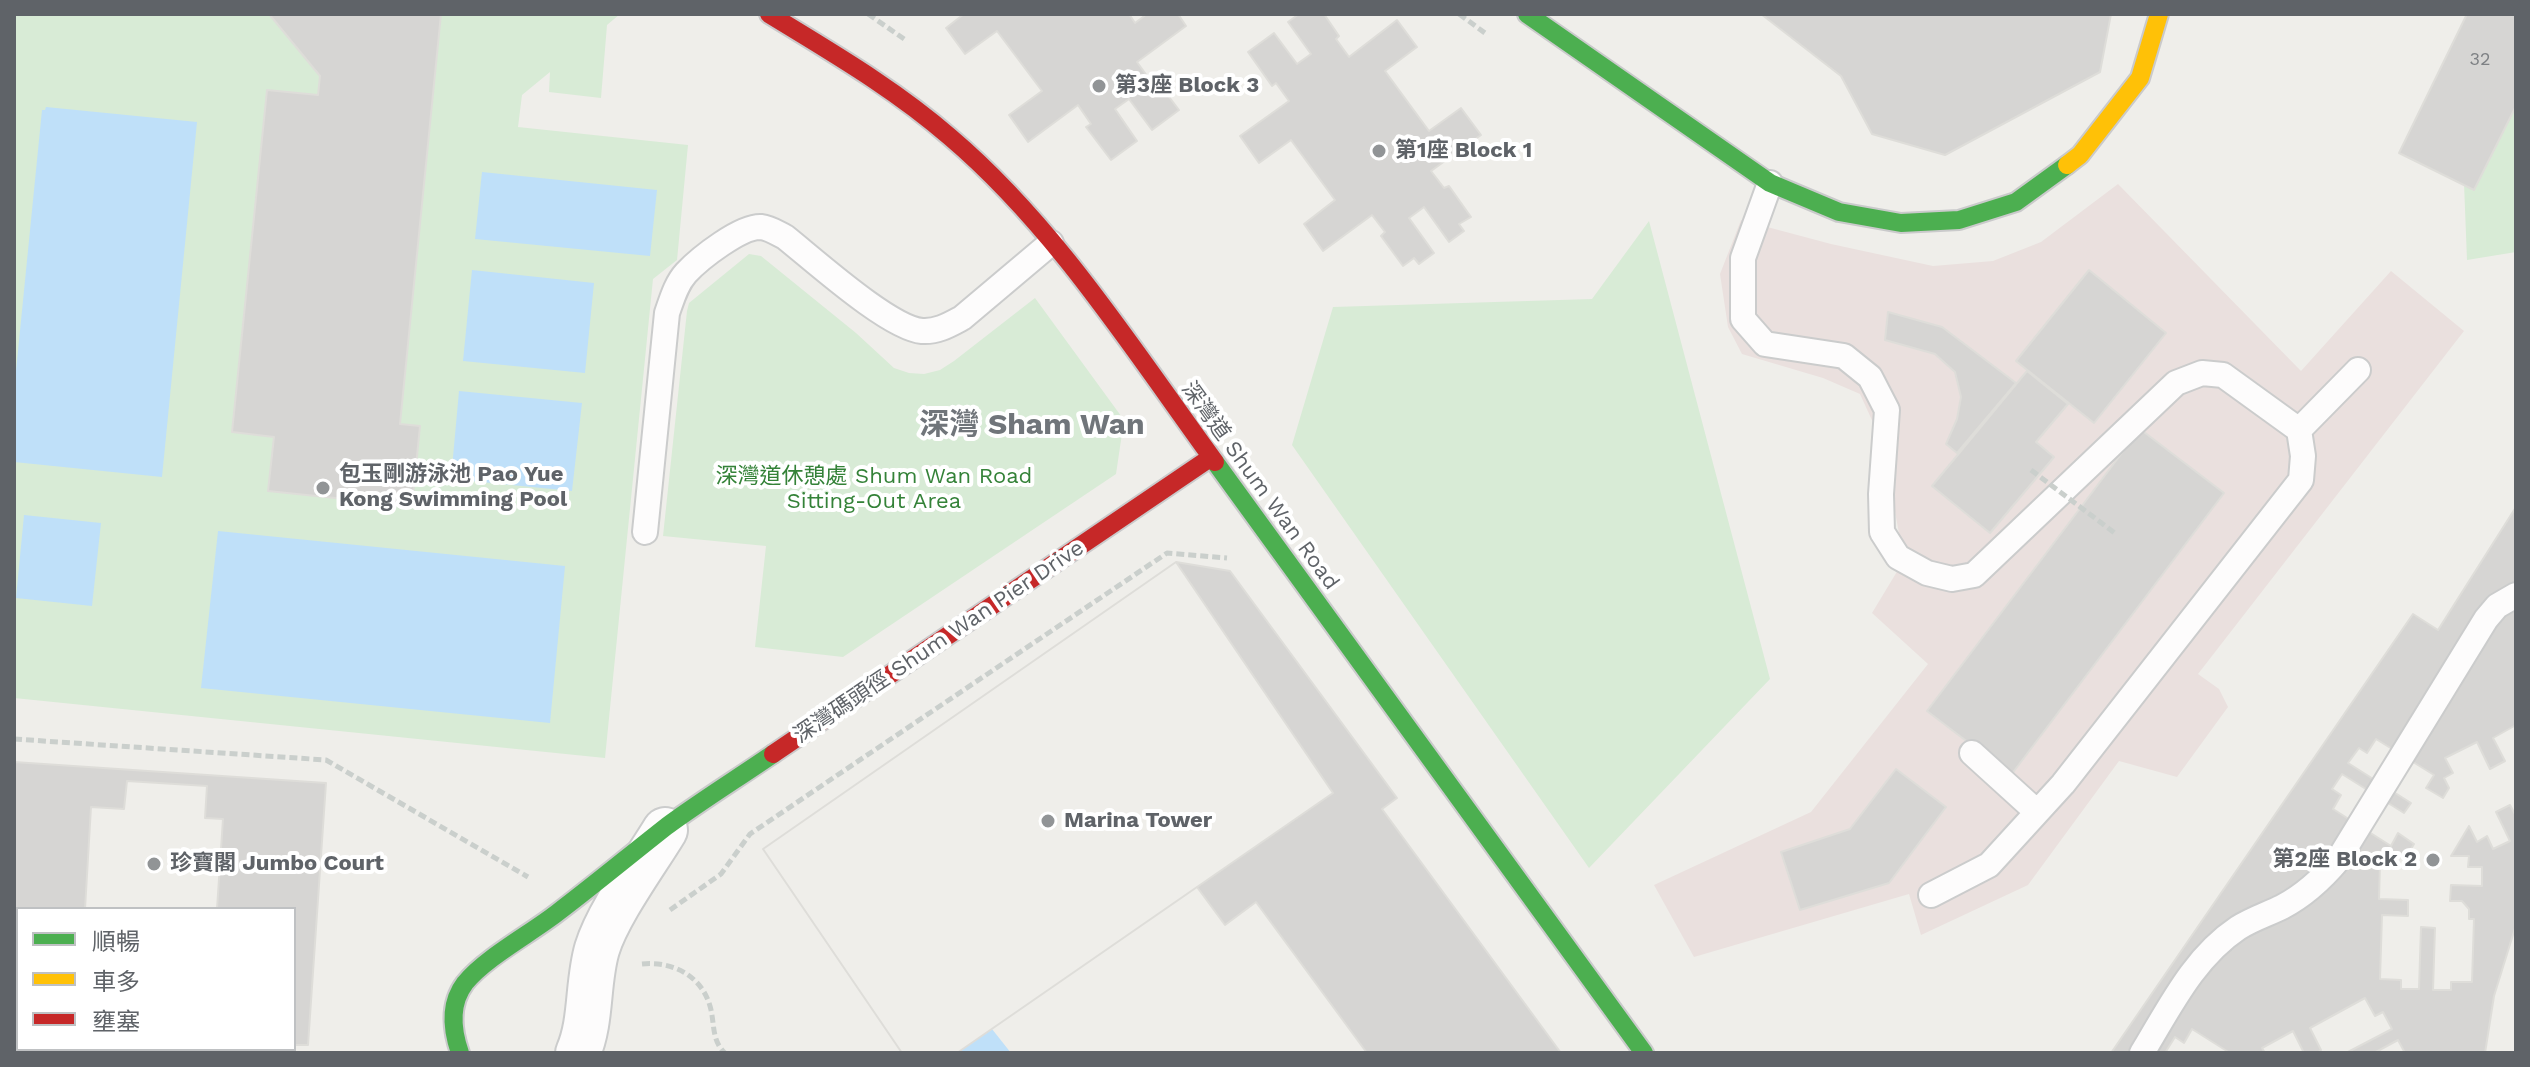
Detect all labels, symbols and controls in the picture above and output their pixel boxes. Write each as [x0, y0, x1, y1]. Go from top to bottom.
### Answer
house number: 32 [2470, 49, 2490, 71]
place label: 第3座 Block 3 [1115, 73, 1259, 99]
marker: 第3座 Block 3 [1090, 77, 1108, 95]
place label: 第1座 Block 1 [1395, 138, 1532, 164]
marker: 第1座 Block 1 [1370, 142, 1388, 160]
street label: 深灣道 Shum Wan Road [1176, 377, 1344, 595]
district label: 深灣 Sham Wan [919, 407, 1145, 443]
place label: 包玉剛游泳池 Pao Yue Kong Swimming Pool [339, 462, 567, 514]
park label: 深灣道休憩處 Shum Wan Road Sitting-Out Area [716, 464, 1032, 516]
marker: 包玉剛游泳池 Pao Yue Kong Swimming Pool [314, 479, 332, 497]
street label: 深灣碼頭徑 Shum Wan Pier Drive [789, 535, 1089, 749]
place label: Marina Tower [1064, 808, 1212, 834]
marker: Marina Tower [1039, 812, 1057, 830]
place label: 第2座 Block 2 [2273, 847, 2417, 873]
place label: 珍寶閣 Jumbo Court [170, 851, 384, 877]
marker: 第2座 Block 2 [2424, 851, 2442, 869]
marker: 珍寶閣 Jumbo Court [145, 855, 163, 873]
legend [16, 907, 296, 1051]
text: 順暢 [92, 928, 140, 956]
text: 車多 [92, 968, 140, 996]
text: 壅塞 [92, 1008, 140, 1036]

